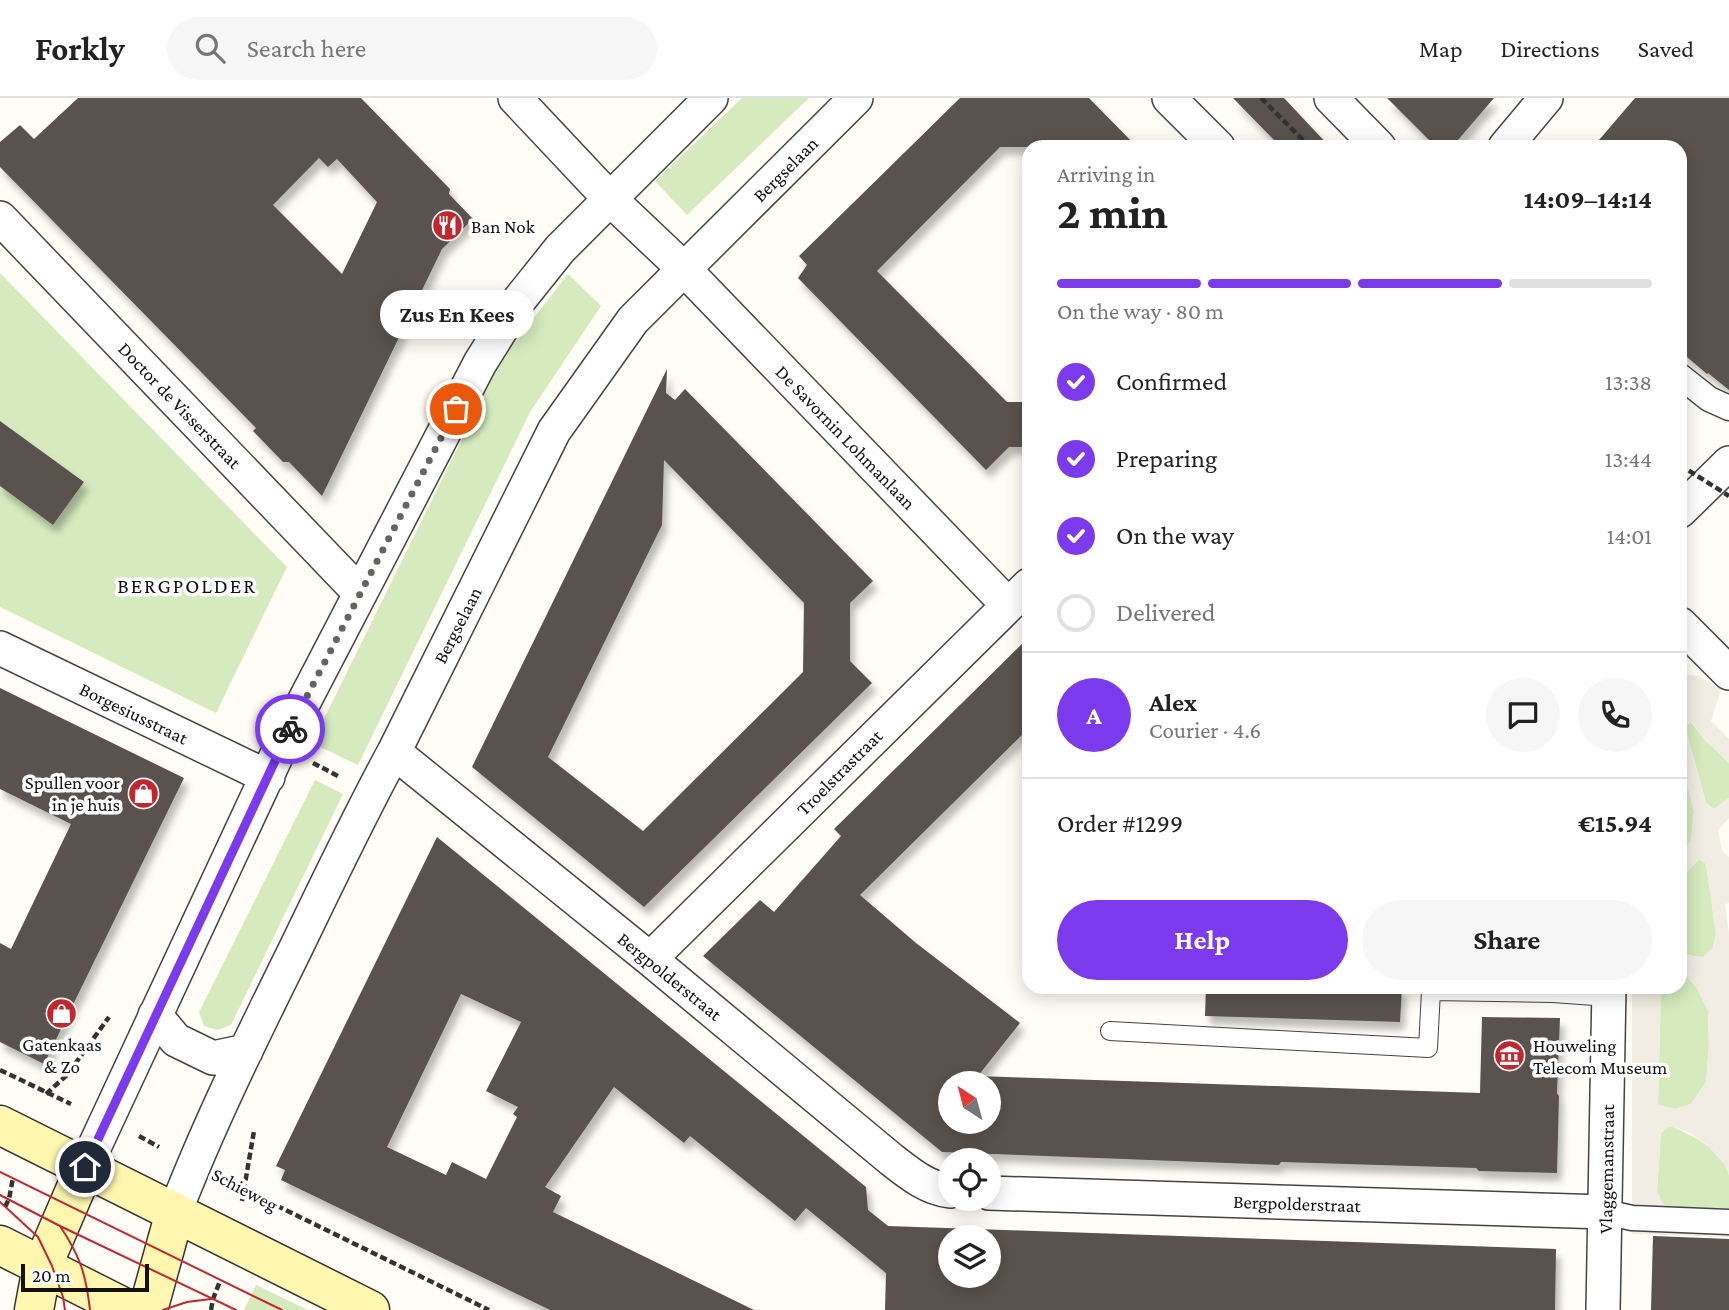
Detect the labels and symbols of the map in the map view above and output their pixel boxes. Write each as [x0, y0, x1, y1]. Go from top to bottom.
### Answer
street label: Bergselaan [749, 133, 822, 206]
restaurant icon: Ban Nok [431, 209, 465, 243]
place label: Ban Nok [471, 216, 536, 237]
callout: Zus En Kees [379, 290, 533, 339]
street label: Doctor de Visserstraat [114, 338, 246, 473]
street label: De Savornin Lohmanlaan [771, 361, 920, 514]
pin [426, 379, 486, 439]
district label: BERGPOLDER [117, 574, 257, 598]
street label: Bergselaan [429, 584, 486, 667]
street label: Borgesiusstraat [76, 678, 192, 749]
courier [255, 694, 325, 764]
street label: Troelstrastraat [792, 725, 887, 820]
place label: Spullen voor in je huis [25, 772, 120, 816]
shop icon: Spullen voor in je huis [126, 776, 160, 810]
street label: Bergpolderstraat [613, 928, 726, 1025]
shop icon: Gatenkaas & Zo [45, 996, 79, 1030]
place label: Gatenkaas & Zo [22, 1034, 102, 1077]
place label: Houweling Telecom Museum [1533, 1035, 1667, 1078]
museum icon: Houweling Telecom Museum [1493, 1039, 1527, 1073]
north arrow [938, 1071, 1001, 1134]
street label: Vlaggemanstraat [1595, 1103, 1618, 1234]
pin [55, 1137, 115, 1197]
street label: Schieweg [208, 1163, 281, 1215]
street label: Bergpolderstraat [1233, 1191, 1362, 1216]
scale bar [21, 1261, 149, 1293]

